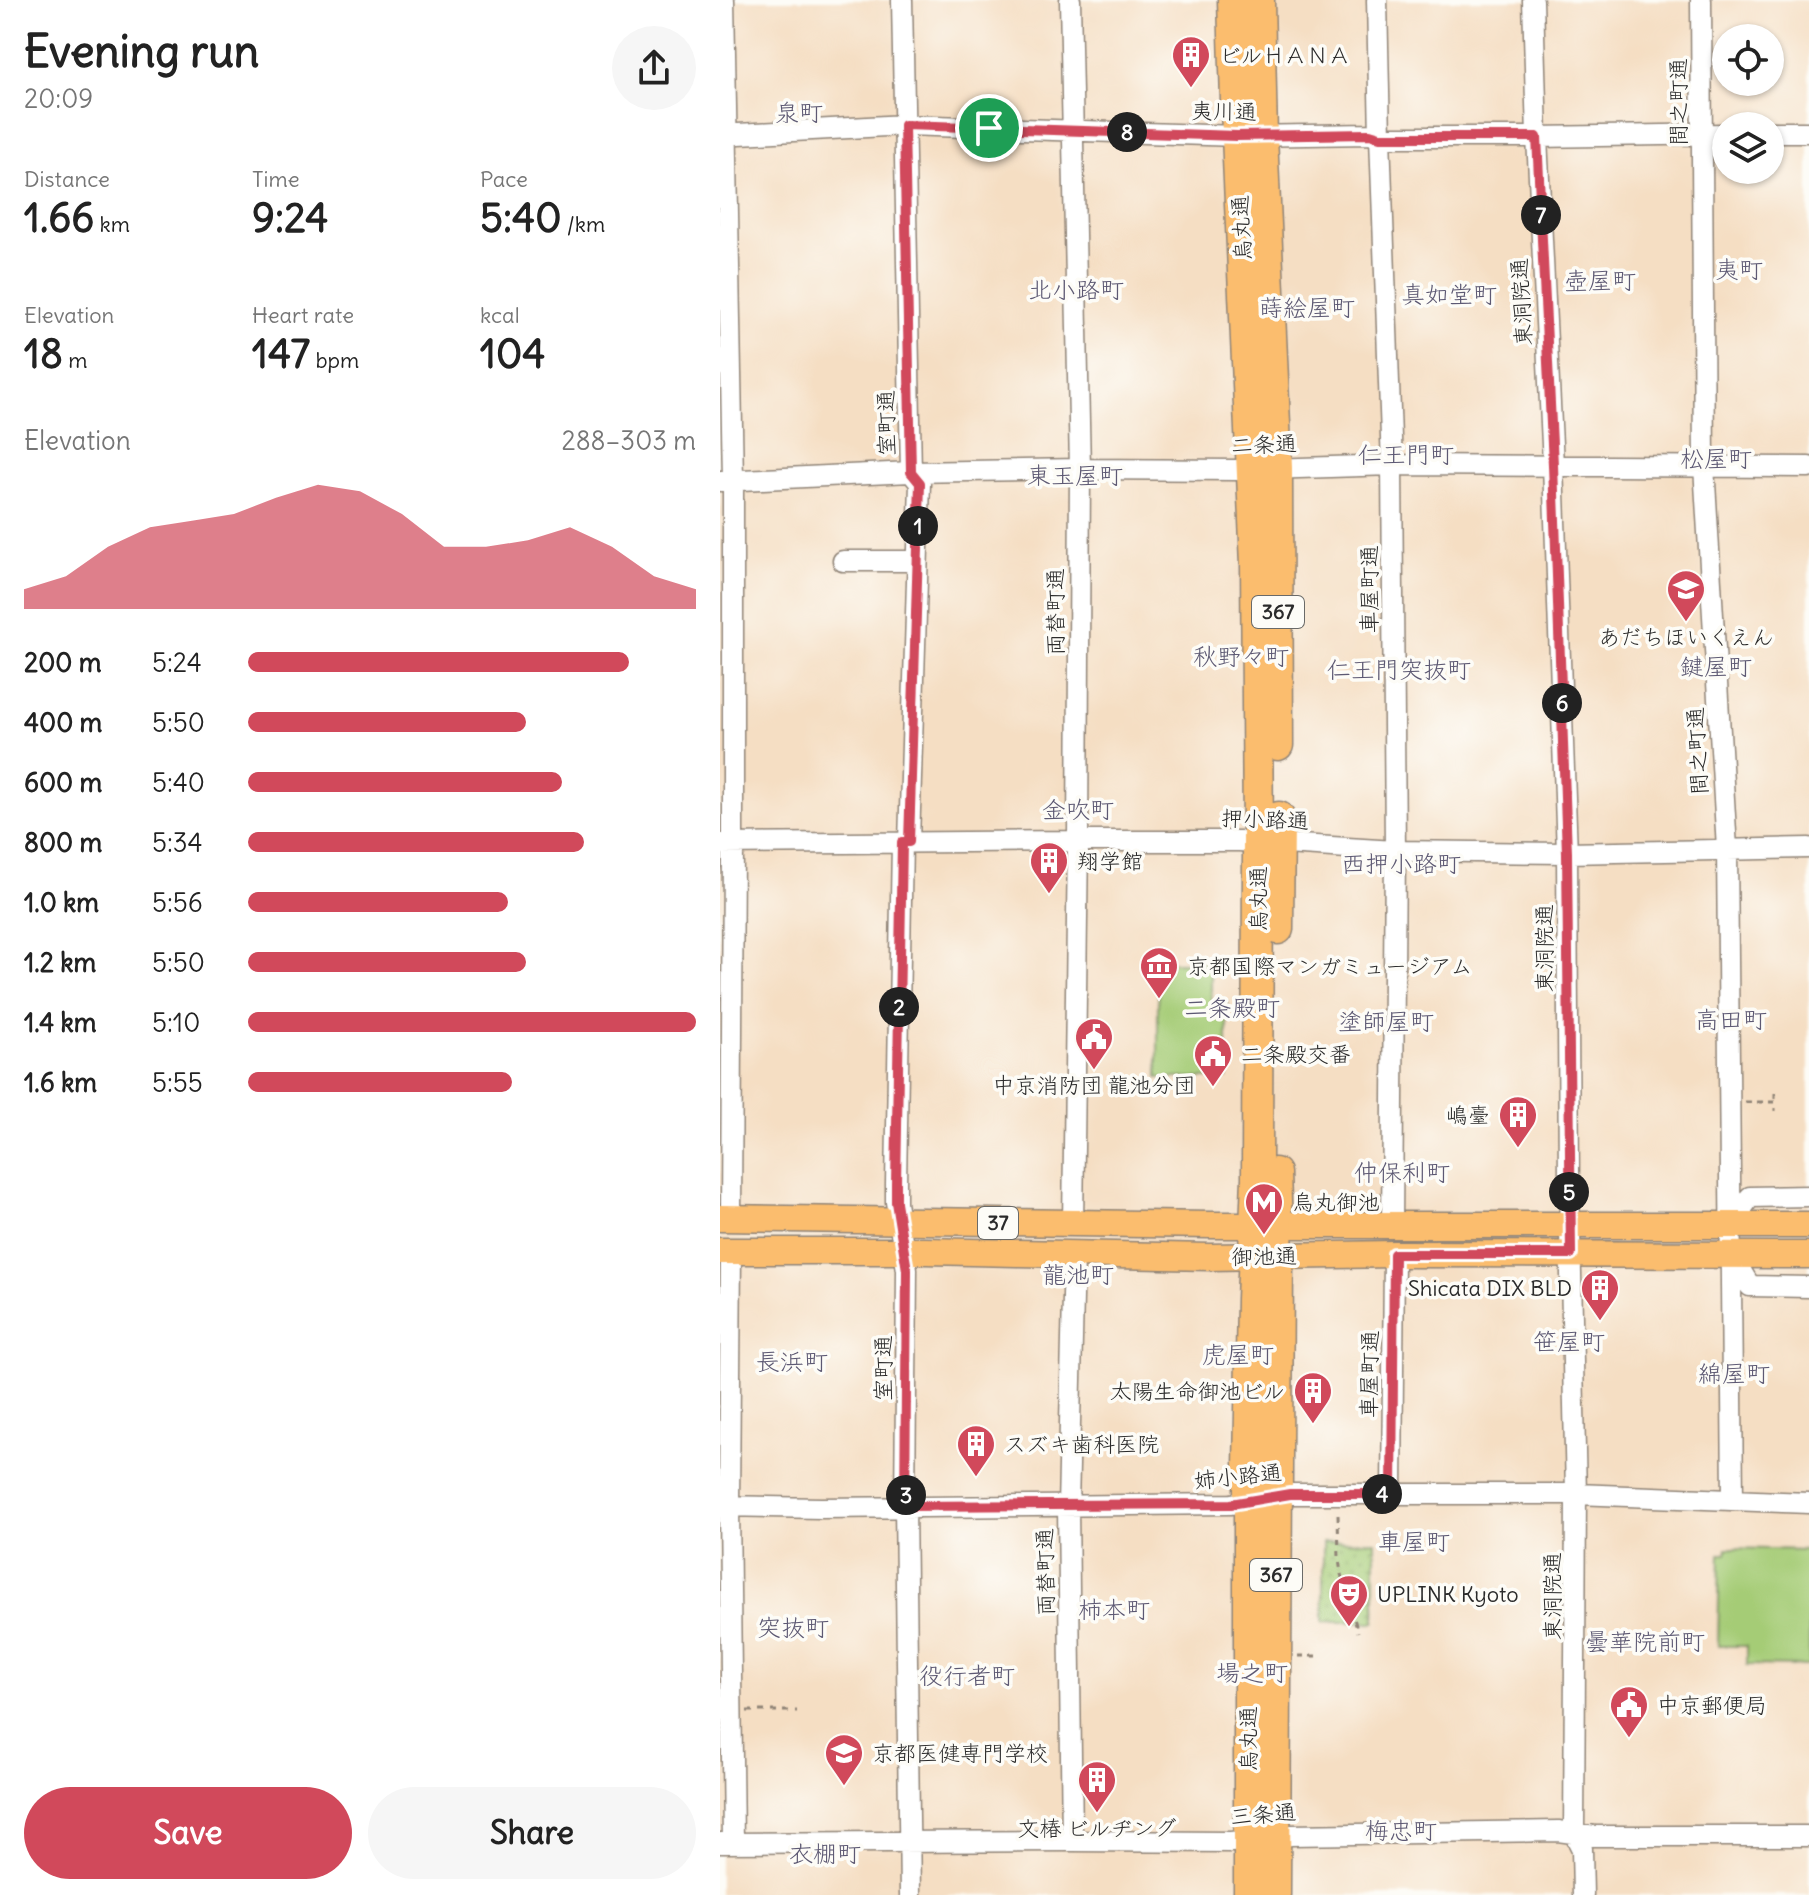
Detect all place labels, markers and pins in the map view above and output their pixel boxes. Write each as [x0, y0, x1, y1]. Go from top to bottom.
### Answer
building icon: ビルＨＡＮＡ [1170, 34, 1212, 89]
place label: ビルＨＡＮＡ [1219, 41, 1351, 69]
pin [955, 94, 1023, 162]
pin: 8 [1107, 112, 1147, 152]
pin: 7 [1521, 195, 1561, 235]
pin: 1 [898, 506, 938, 546]
school or university icon: あだちほいくえん [1665, 568, 1707, 623]
place label: あだちほいくえん [1598, 623, 1774, 651]
pin: 6 [1542, 683, 1582, 723]
building icon: 翔学館 [1028, 840, 1070, 895]
place label: 翔学館 [1077, 847, 1143, 875]
museum icon: 京都国際マンガミュージアム [1138, 945, 1180, 1000]
place label: 京都国際マンガミュージアム [1187, 952, 1473, 980]
pin: 2 [879, 987, 919, 1027]
public building icon: 中京消防団 龍池分団 [1073, 1016, 1115, 1071]
public building icon: 二条殿交番 [1192, 1033, 1234, 1088]
place label: 二条殿交番 [1241, 1040, 1351, 1068]
place label: 中京消防団 龍池分団 [992, 1071, 1196, 1099]
building icon: 嶋臺 [1497, 1094, 1539, 1149]
place label: 嶋臺 [1446, 1101, 1490, 1129]
pin: 5 [1549, 1172, 1589, 1212]
metro station icon: 烏丸御池 [1243, 1181, 1285, 1236]
place label: 烏丸御池 [1292, 1188, 1380, 1216]
building icon: Shicata DIX BLD [1579, 1267, 1621, 1322]
place label: Shicata DIX BLD [1408, 1274, 1572, 1302]
building icon: 太陽生命御池ビル [1292, 1370, 1334, 1425]
place label: 太陽生命御池ビル [1109, 1377, 1285, 1405]
building icon: スズキ歯科医院 [955, 1423, 997, 1478]
place label: スズキ歯科医院 [1004, 1430, 1159, 1458]
pin: 4 [1362, 1474, 1402, 1514]
pin: 3 [886, 1475, 926, 1515]
theatre icon: UPLINK Kyoto [1328, 1573, 1370, 1628]
place label: UPLINK Kyoto [1377, 1580, 1519, 1608]
public building icon: 中京郵便局 [1608, 1684, 1650, 1739]
place label: 中京郵便局 [1657, 1691, 1767, 1719]
school or university icon: 京都医健専門学校 [823, 1732, 865, 1787]
place label: 京都医健専門学校 [872, 1739, 1048, 1767]
building icon: 文椿 ビルヂング [1076, 1759, 1118, 1814]
place label: 文椿 ビルヂング [1018, 1814, 1176, 1842]

